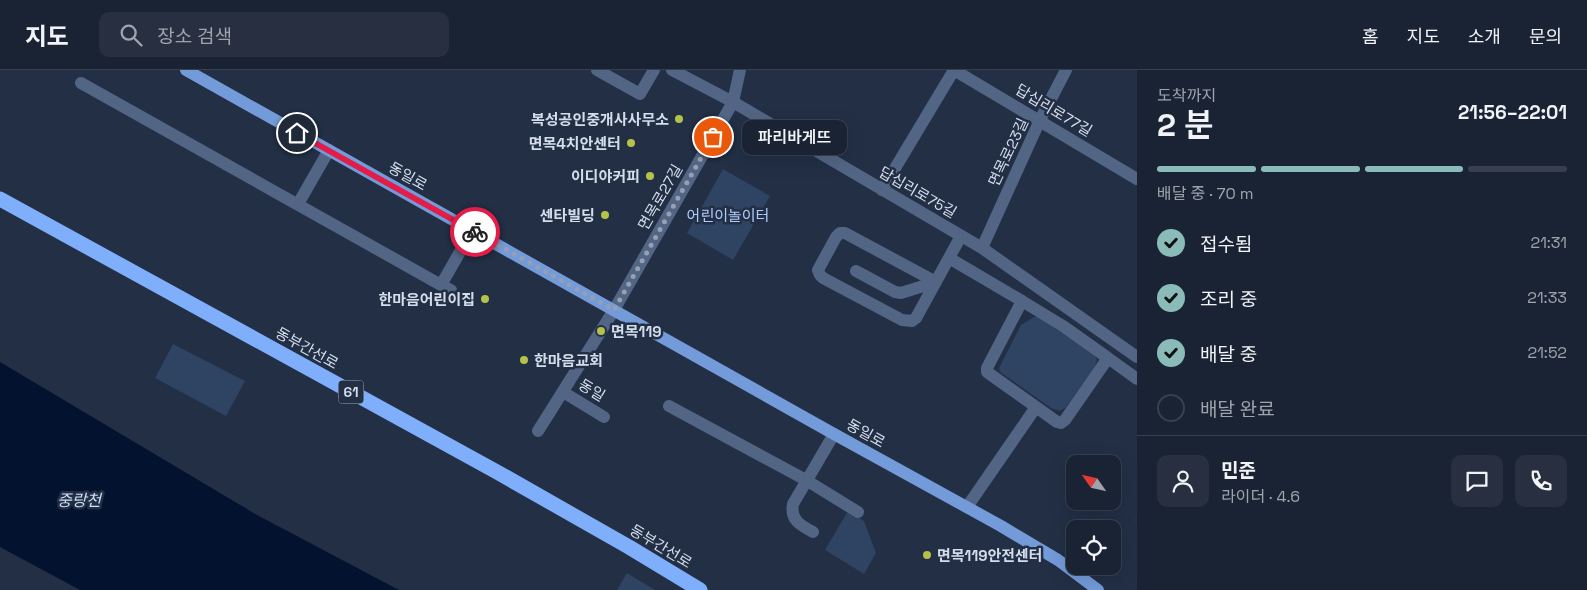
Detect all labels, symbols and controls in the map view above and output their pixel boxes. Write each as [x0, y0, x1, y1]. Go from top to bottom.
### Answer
search box [99, 12, 449, 57]
text: 지도 [25, 21, 69, 52]
icon: search [117, 21, 145, 49]
text: 장소 검색 [157, 24, 232, 49]
text: 홈 [1362, 25, 1379, 48]
text: 지도 [1407, 25, 1440, 48]
text: 소개 [1468, 25, 1501, 48]
text: 문의 [1529, 25, 1562, 48]
street label: 답십리로77길 [1012, 80, 1096, 140]
text: 도착까지 [1157, 85, 1216, 106]
text: 21:56–22:01 [1458, 100, 1567, 125]
text: 2 분 [1157, 105, 1214, 145]
place label: 복성공인중개사사무소 [531, 110, 669, 129]
pin [276, 112, 318, 154]
marker: 복성공인중개사사무소 [673, 113, 685, 125]
street label: 면목로23길 [984, 115, 1032, 189]
pin [692, 116, 734, 158]
icon: home [283, 119, 311, 147]
callout: 파리바게뜨 [743, 120, 848, 154]
icon: bag [699, 123, 727, 151]
text: 파리바게뜨 [758, 127, 831, 148]
place label: 면목4치안센터 [529, 134, 621, 153]
marker: 면목4치안센터 [625, 137, 637, 149]
street label: 동일로 [385, 158, 431, 194]
street label: 면목로27길 [634, 161, 686, 233]
street label: 답십리로75길 [876, 162, 960, 222]
place label: 이디야커피 [571, 167, 640, 186]
marker: 이디야커피 [644, 170, 656, 182]
text: 배달 중 · 70 m [1157, 183, 1254, 204]
place label: 센타빌딩 [540, 206, 595, 225]
park label: 어린이놀이터 [687, 206, 769, 225]
courier [450, 207, 500, 257]
marker: 센타빌딩 [599, 209, 611, 221]
icon: bike [461, 218, 489, 246]
icon: check [1157, 229, 1185, 257]
text: 접수됨 [1200, 232, 1252, 257]
text: 21:31 [1530, 232, 1567, 253]
icon: check [1157, 284, 1185, 312]
text: 조리 중 [1200, 287, 1257, 312]
text: 21:33 [1527, 287, 1567, 308]
place label: 한마음어린이집 [378, 290, 475, 309]
marker: 한마음어린이집 [479, 293, 491, 305]
place label: 면목119 [611, 322, 661, 341]
street label: 동부간선로 [272, 323, 342, 373]
marker: 면목119 [595, 325, 607, 337]
icon: check [1157, 339, 1185, 367]
text: 배달 중 [1200, 342, 1257, 367]
text: 21:52 [1528, 342, 1567, 363]
place label: 한마음교회 [534, 351, 603, 370]
marker: 한마음교회 [518, 354, 530, 366]
street label: 동일 [575, 375, 609, 405]
road number: 61 [338, 381, 364, 404]
text: 배달 완료 [1200, 397, 1275, 422]
street label: 동일로 [843, 415, 889, 451]
north arrow [1066, 455, 1121, 510]
map controls [1066, 455, 1121, 575]
button: person [1157, 455, 1209, 507]
button: chat [1451, 455, 1503, 507]
button: phone [1515, 455, 1567, 507]
text: 민준 [1221, 458, 1256, 483]
text: 라이더 · 4.6 [1221, 486, 1300, 507]
water label: 중랑천 [57, 490, 103, 511]
street label: 동부간선로 [627, 520, 695, 572]
button: locate [1066, 520, 1121, 575]
place label: 면목119안전센터 [937, 546, 1043, 565]
marker: 면목119안전센터 [921, 549, 933, 561]

